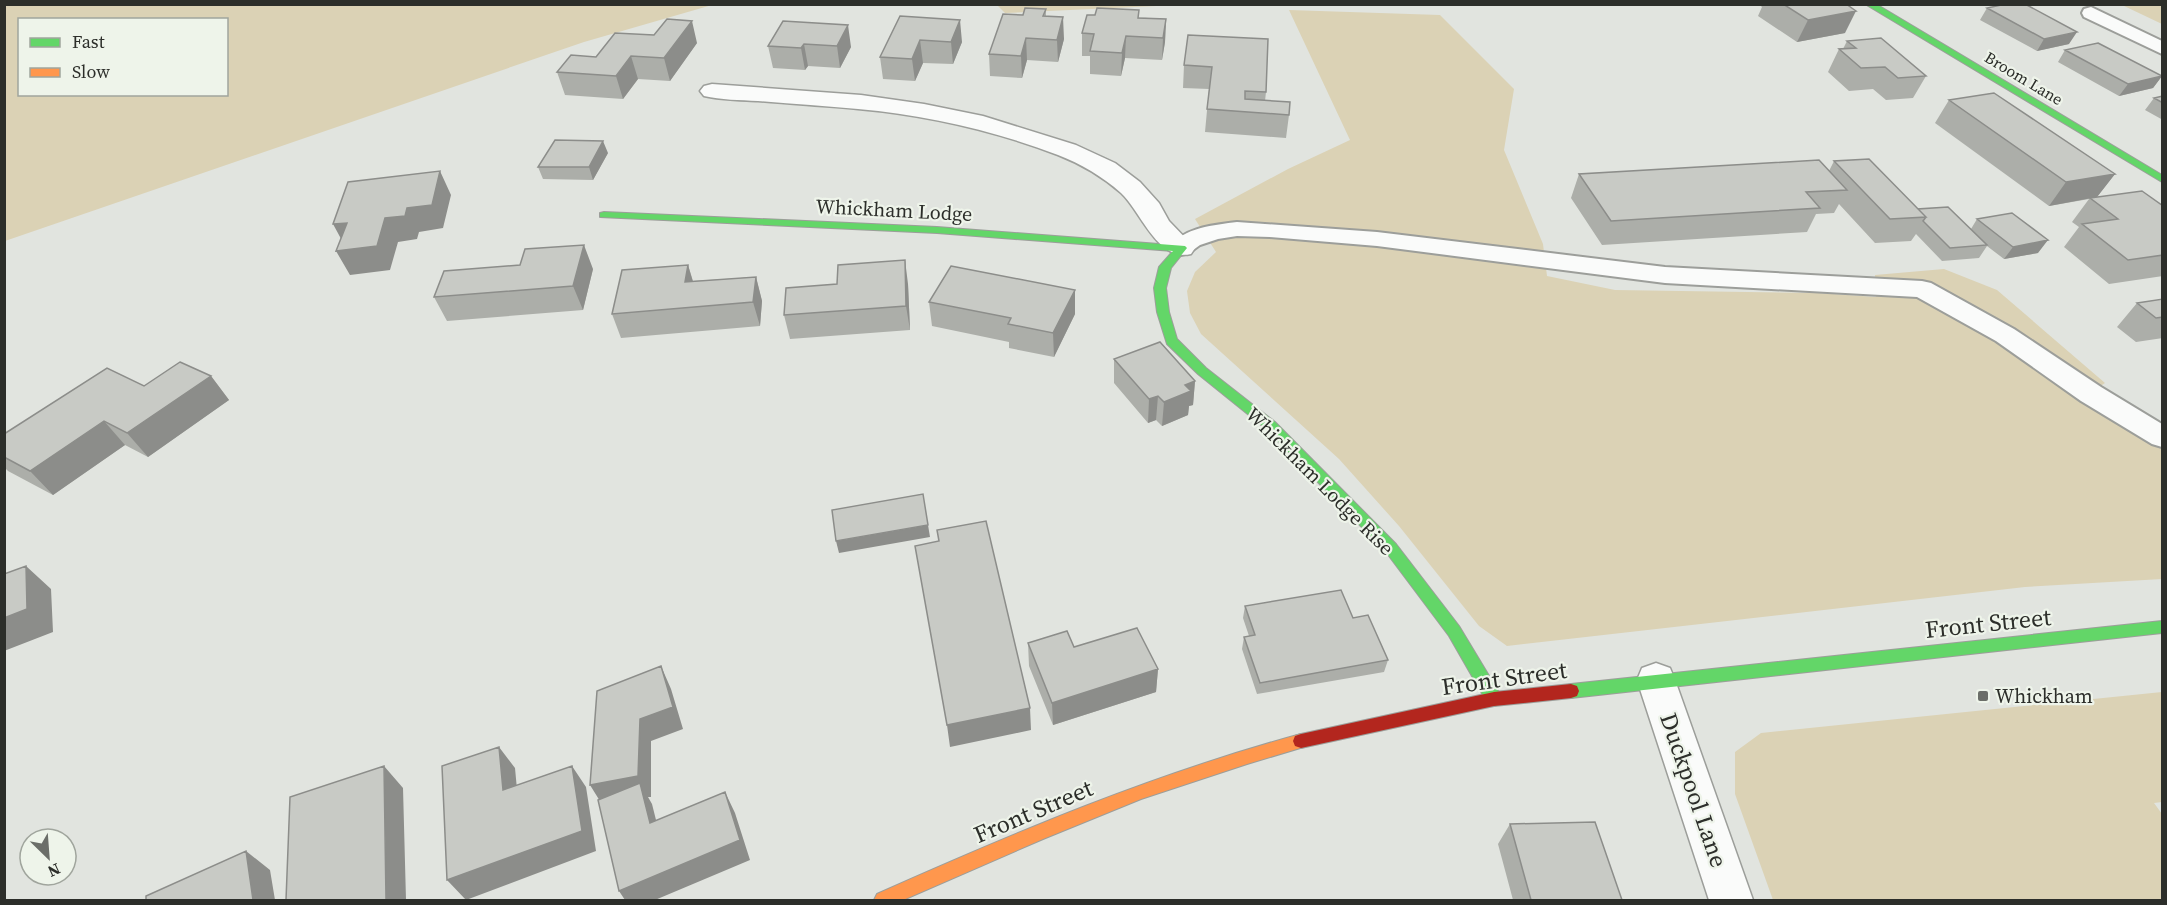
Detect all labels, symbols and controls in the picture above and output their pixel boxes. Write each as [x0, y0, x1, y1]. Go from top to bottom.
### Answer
legend [18, 18, 228, 96]
text: Fast [72, 29, 105, 54]
street label: Broom Lane [1981, 46, 2067, 110]
text: Slow [72, 59, 110, 84]
street label: Whickham Lodge [815, 192, 973, 228]
street label: Whickham Lodge Rise [1240, 401, 1400, 561]
street label: Front Street [1923, 600, 2053, 646]
street label: Front Street [1439, 653, 1569, 703]
place label: Whickham [1995, 682, 2093, 710]
marker: Whickham [1976, 689, 1990, 703]
street label: Duckpool Lane [1652, 708, 1736, 872]
street label: Front Street [968, 771, 1098, 851]
north arrow [18, 827, 78, 887]
text: N [44, 858, 64, 883]

